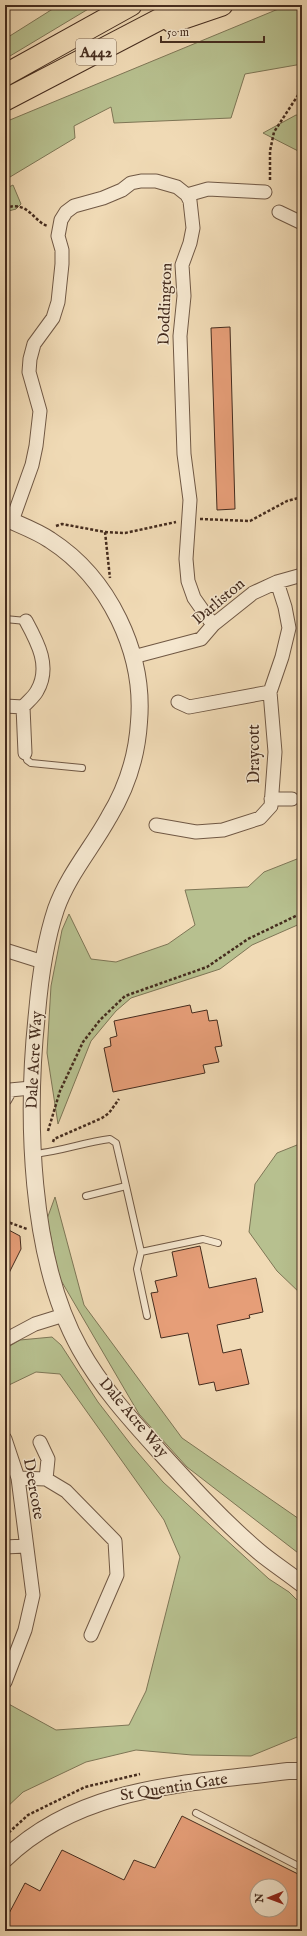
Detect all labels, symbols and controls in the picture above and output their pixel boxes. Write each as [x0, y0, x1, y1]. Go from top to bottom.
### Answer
scale bar [161, 18, 264, 44]
text: 50 m [167, 25, 189, 40]
road number: A442 [76, 39, 116, 65]
street label: Doddington [155, 262, 177, 346]
street label: Darliston [189, 574, 250, 630]
street label: Draycott [245, 724, 265, 784]
street label: Dale Acre Way [22, 1010, 48, 1110]
street label: Dale Acre Way [94, 1374, 172, 1462]
street label: Deercote [18, 1457, 48, 1521]
street label: St Quentin Gate [119, 1770, 229, 1806]
north arrow [249, 1878, 289, 1918]
text: N [253, 1893, 267, 1904]

